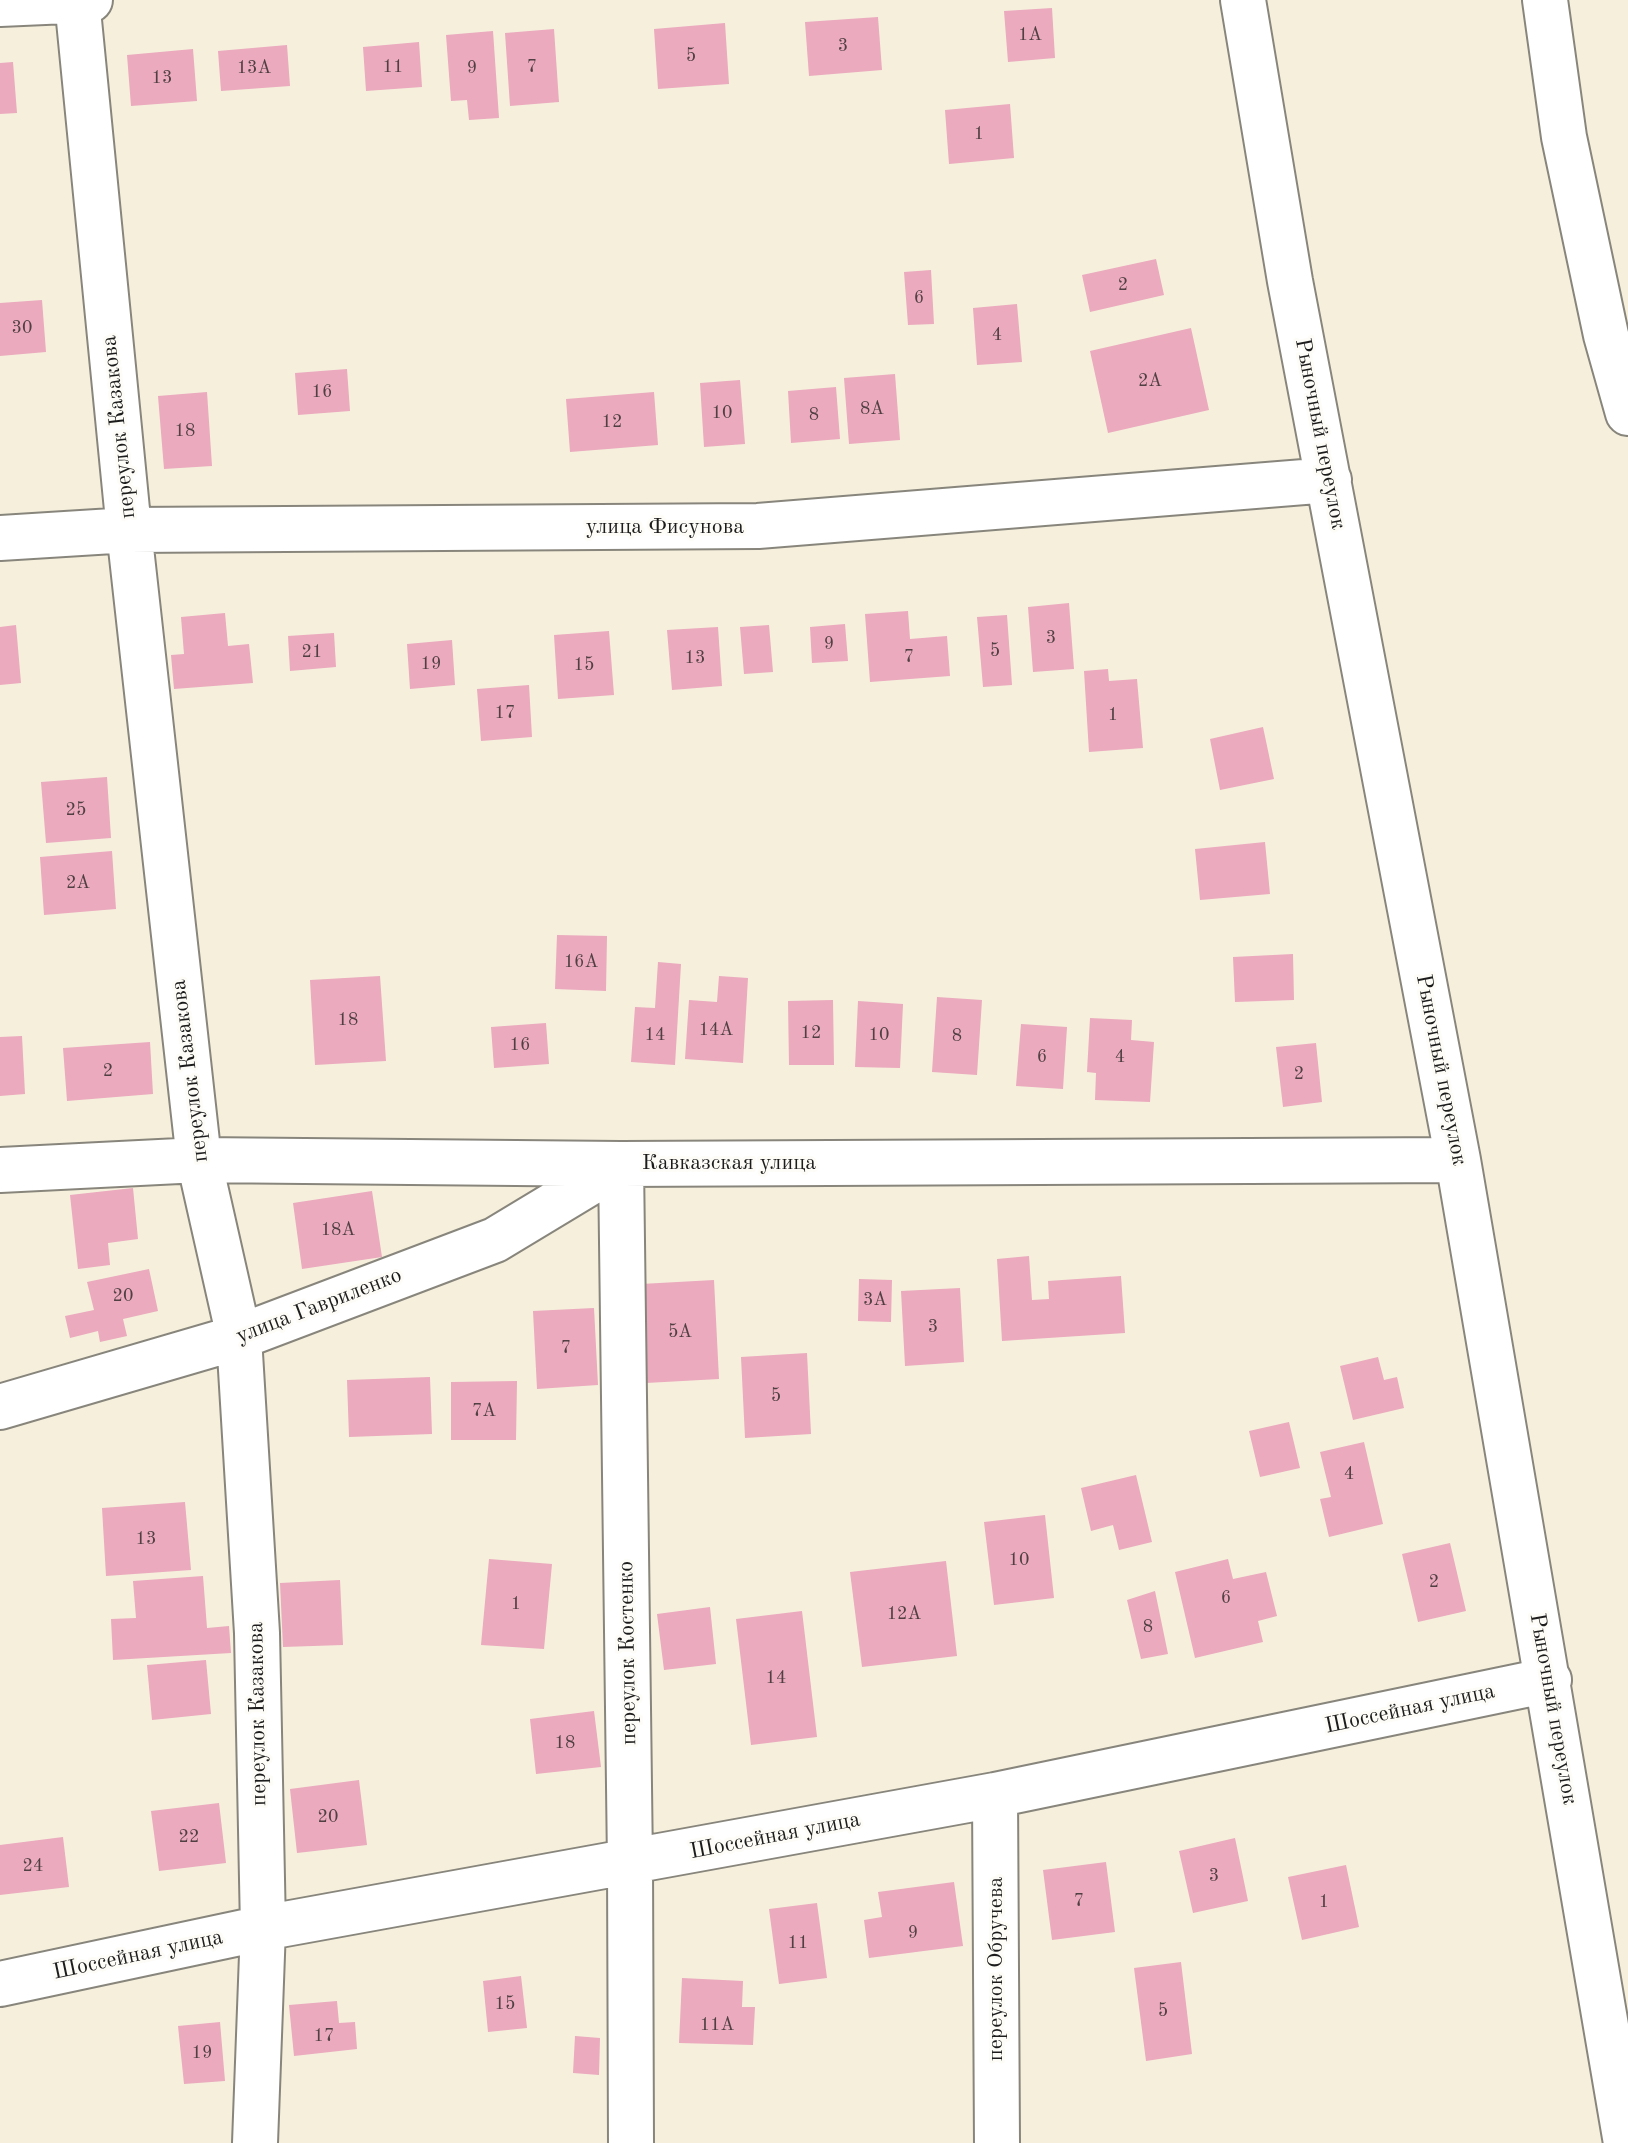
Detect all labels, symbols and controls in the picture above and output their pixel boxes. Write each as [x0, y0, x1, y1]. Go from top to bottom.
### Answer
house number: 1А [1018, 24, 1042, 46]
house number: 3 [838, 35, 848, 57]
house number: 5 [686, 45, 696, 67]
house number: 11 [383, 56, 403, 78]
house number: 7 [527, 56, 537, 78]
house number: 13А [237, 57, 271, 79]
house number: 9 [467, 57, 477, 79]
house number: 13 [152, 67, 172, 89]
house number: 1 [974, 123, 984, 145]
house number: 2 [1118, 274, 1128, 296]
house number: 6 [914, 287, 924, 309]
house number: 30 [12, 317, 32, 339]
house number: 4 [992, 324, 1002, 346]
street label: переулок Казакова [96, 334, 142, 520]
street label: Рыночный переулок [1289, 336, 1351, 532]
house number: 2А [1138, 370, 1162, 392]
house number: 16 [312, 381, 332, 403]
house number: 8А [860, 398, 884, 420]
house number: 10 [712, 402, 732, 424]
house number: 8 [809, 404, 819, 426]
house number: 12 [602, 411, 622, 433]
house number: 18 [175, 420, 195, 442]
street label: улица Фисунова [586, 514, 744, 540]
house number: 3 [1046, 627, 1056, 649]
house number: 9 [824, 633, 834, 655]
house number: 5 [990, 640, 1000, 662]
house number: 21 [302, 641, 322, 663]
house number: 7 [904, 646, 914, 668]
house number: 13 [685, 647, 705, 669]
house number: 19 [421, 653, 441, 675]
house number: 15 [574, 654, 594, 676]
house number: 17 [495, 702, 515, 724]
house number: 1 [1108, 704, 1118, 726]
house number: 25 [66, 799, 86, 821]
house number: 2А [66, 872, 90, 894]
house number: 16А [564, 951, 598, 973]
street label: Рыночный переулок [1410, 972, 1472, 1168]
street label: переулок Казакова [166, 978, 214, 1164]
house number: 18 [338, 1009, 358, 1031]
house number: 14А [699, 1019, 733, 1041]
house number: 12 [801, 1022, 821, 1044]
house number: 14 [645, 1024, 665, 1046]
house number: 10 [869, 1024, 889, 1046]
house number: 8 [952, 1025, 962, 1047]
house number: 16 [510, 1034, 530, 1056]
house number: 6 [1037, 1046, 1047, 1068]
house number: 4 [1115, 1046, 1125, 1068]
house number: 2 [103, 1060, 113, 1082]
house number: 2 [1294, 1063, 1304, 1085]
street label: Кавказская улица [642, 1150, 816, 1176]
house number: 18А [321, 1219, 355, 1241]
street label: улица Гавриленко [232, 1262, 406, 1350]
house number: 20 [113, 1285, 133, 1307]
house number: 3А [863, 1289, 887, 1311]
house number: 3 [928, 1316, 938, 1338]
house number: 5А [668, 1321, 692, 1343]
house number: 7 [561, 1337, 571, 1359]
house number: 5 [771, 1385, 781, 1407]
house number: 7А [472, 1400, 496, 1422]
house number: 4 [1344, 1463, 1354, 1485]
house number: 13 [136, 1528, 156, 1550]
house number: 10 [1009, 1549, 1029, 1571]
street label: переулок Костенко [613, 1561, 643, 1745]
house number: 2 [1429, 1571, 1439, 1593]
house number: 6 [1221, 1587, 1231, 1609]
house number: 1 [511, 1593, 521, 1615]
house number: 12А [887, 1603, 921, 1625]
street label: Рыночный переулок [1523, 1611, 1583, 1807]
house number: 8 [1143, 1616, 1153, 1638]
street label: переулок Казакова [243, 1622, 273, 1806]
house number: 14 [766, 1667, 786, 1689]
street label: Шоссейная улица [1323, 1678, 1497, 1740]
house number: 18 [555, 1732, 575, 1754]
house number: 20 [318, 1806, 338, 1828]
street label: Шоссейная улица [688, 1807, 862, 1865]
house number: 22 [179, 1826, 199, 1848]
house number: 24 [23, 1855, 43, 1877]
house number: 3 [1209, 1865, 1219, 1887]
street label: переулок Обручева [983, 1877, 1009, 2061]
house number: 7 [1074, 1890, 1084, 1912]
house number: 1 [1319, 1891, 1329, 1913]
house number: 9 [908, 1922, 918, 1944]
street label: Шоссейная улица [51, 1924, 225, 1986]
house number: 11 [788, 1932, 808, 1954]
house number: 15 [495, 1993, 515, 2015]
house number: 5 [1158, 2000, 1168, 2022]
house number: 11А [700, 2014, 734, 2036]
house number: 17 [314, 2025, 334, 2047]
house number: 19 [192, 2042, 212, 2064]

